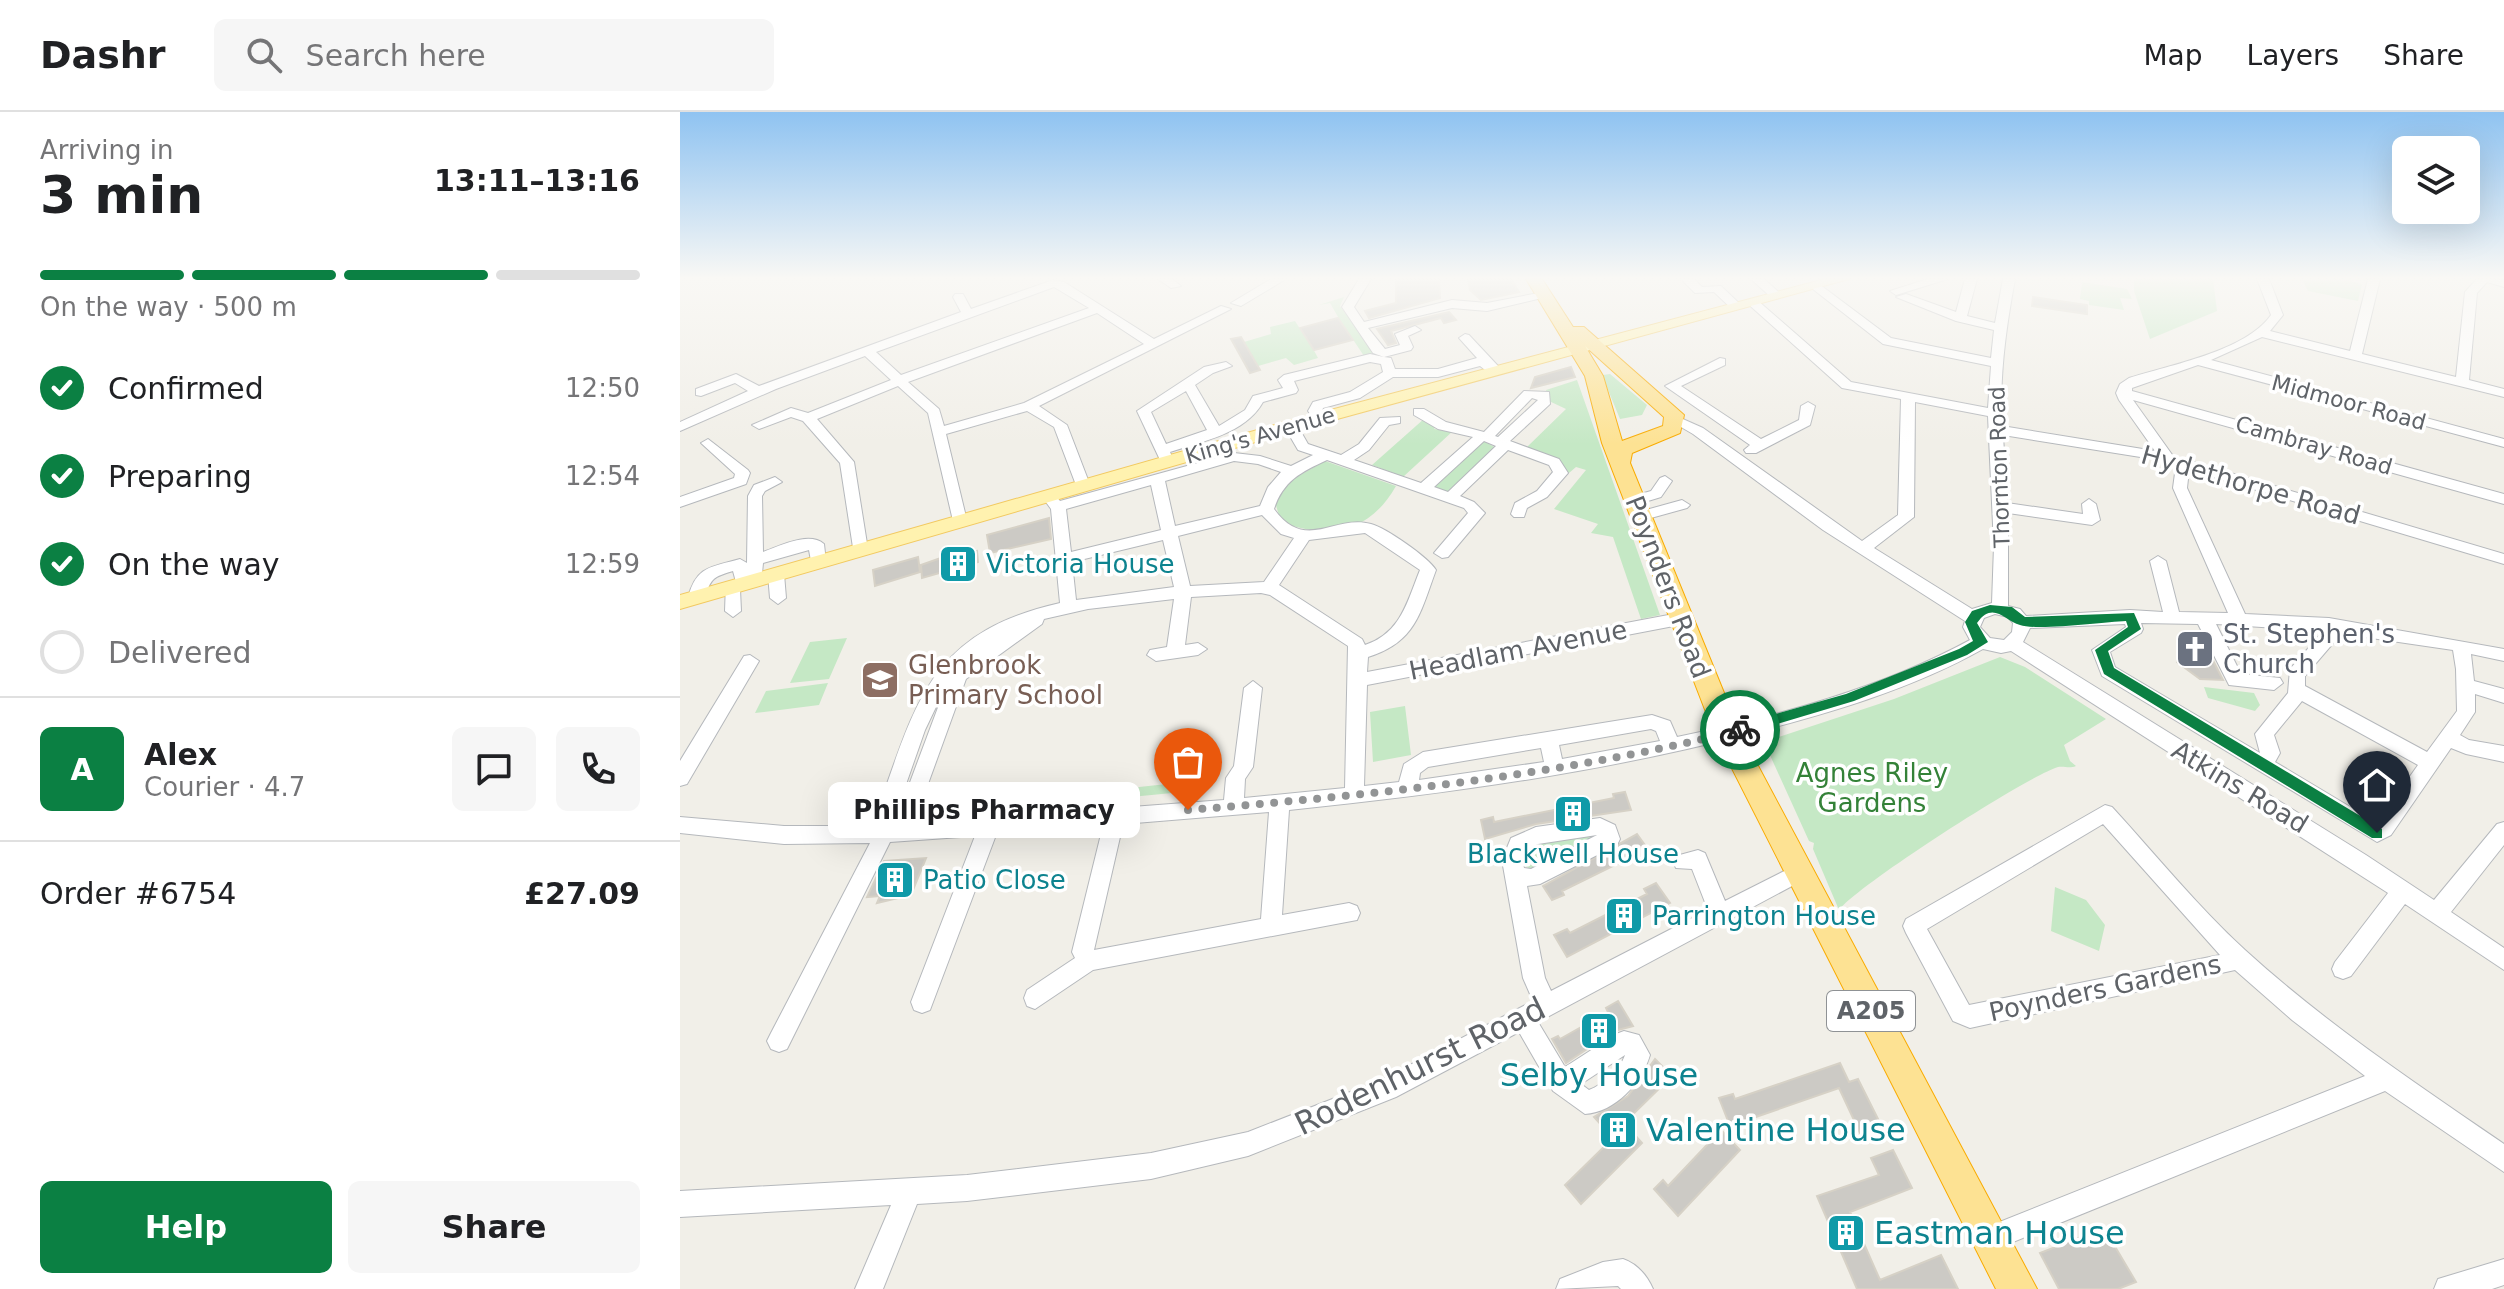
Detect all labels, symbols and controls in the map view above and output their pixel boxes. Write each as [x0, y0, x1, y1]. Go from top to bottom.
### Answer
search box [214, 19, 774, 91]
text: Dashr [40, 33, 166, 77]
icon: search [242, 33, 286, 77]
text: Search here [306, 38, 486, 73]
text: Map [2143, 39, 2203, 72]
text: Layers [2247, 39, 2339, 72]
text: Share [2383, 39, 2464, 72]
text: Arriving in [40, 135, 174, 165]
map controls [2392, 136, 2480, 224]
button: layers [2392, 136, 2480, 224]
text: 13:11–13:16 [434, 163, 640, 198]
text: 3 min [40, 165, 203, 225]
text: On the way · 500 m [40, 292, 297, 322]
icon: check [40, 366, 84, 410]
street label: Midmoor Road [2269, 370, 2429, 435]
text: Confirmed [108, 371, 264, 406]
text: 12:50 [565, 373, 640, 403]
street label: Thornton Road [1984, 386, 2015, 549]
street label: King's Avenue [1182, 402, 1338, 469]
street label: Cambray Road [2233, 411, 2395, 480]
street label: Hydethorpe Road [2138, 439, 2364, 531]
icon: check [40, 454, 84, 498]
text: Preparing [108, 459, 252, 494]
text: 12:54 [565, 461, 640, 491]
street label: Poynders Road [1619, 492, 1717, 682]
icon: check [40, 542, 84, 586]
building icon: Victoria House [937, 543, 979, 585]
text: On the way [108, 547, 280, 582]
text: 12:59 [565, 549, 640, 579]
place label: Victoria House [986, 549, 1174, 579]
street label: Headlam Avenue [1406, 614, 1630, 686]
place label: St. Stephen's Church [2223, 619, 2395, 679]
church icon: St. Stephen's Church [2174, 628, 2216, 670]
text: Delivered [108, 635, 252, 670]
place label: Glenbrook Primary School [908, 650, 1103, 710]
school or university icon: Glenbrook Primary School [859, 659, 901, 701]
courier [1700, 690, 1780, 770]
icon: bike [1718, 708, 1762, 752]
button: chat [452, 727, 536, 811]
button: phone [556, 727, 640, 811]
pin [1154, 728, 1222, 810]
street label: Atkins Road [2167, 735, 2313, 839]
text: Alex [144, 737, 217, 772]
icon: bag [1166, 740, 1210, 784]
pin [2343, 751, 2411, 833]
text: A [70, 752, 94, 787]
park label: Agnes Riley Gardens [1796, 758, 1948, 818]
icon: home [2355, 763, 2399, 807]
text: Courier · 4.7 [144, 772, 305, 802]
callout: Phillips Pharmacy [828, 782, 1140, 838]
building icon: Blackwell House [1552, 793, 1594, 835]
text: Phillips Pharmacy [853, 795, 1115, 825]
place label: Blackwell House [1467, 839, 1679, 869]
building icon: Patio Close [874, 859, 916, 901]
place label: Patio Close [923, 865, 1066, 895]
text: Order #6754 [40, 876, 236, 911]
text: £27.09 [524, 876, 640, 911]
building icon: Parrington House [1603, 895, 1645, 937]
place label: Parrington House [1652, 901, 1876, 931]
street label: Poynders Gardens [1986, 949, 2224, 1027]
street label: Rodenhurst Road [1289, 989, 1551, 1143]
road number: A205 [1827, 991, 1915, 1031]
building icon: Selby House [1578, 1010, 1620, 1052]
place label: Selby House [1500, 1056, 1698, 1094]
building icon: Valentine House [1597, 1109, 1639, 1151]
place label: Valentine House [1646, 1111, 1906, 1149]
button: Help [40, 1181, 332, 1273]
button: Share [348, 1181, 640, 1273]
building icon: Eastman House [1825, 1212, 1867, 1254]
place label: Eastman House [1874, 1214, 2125, 1252]

